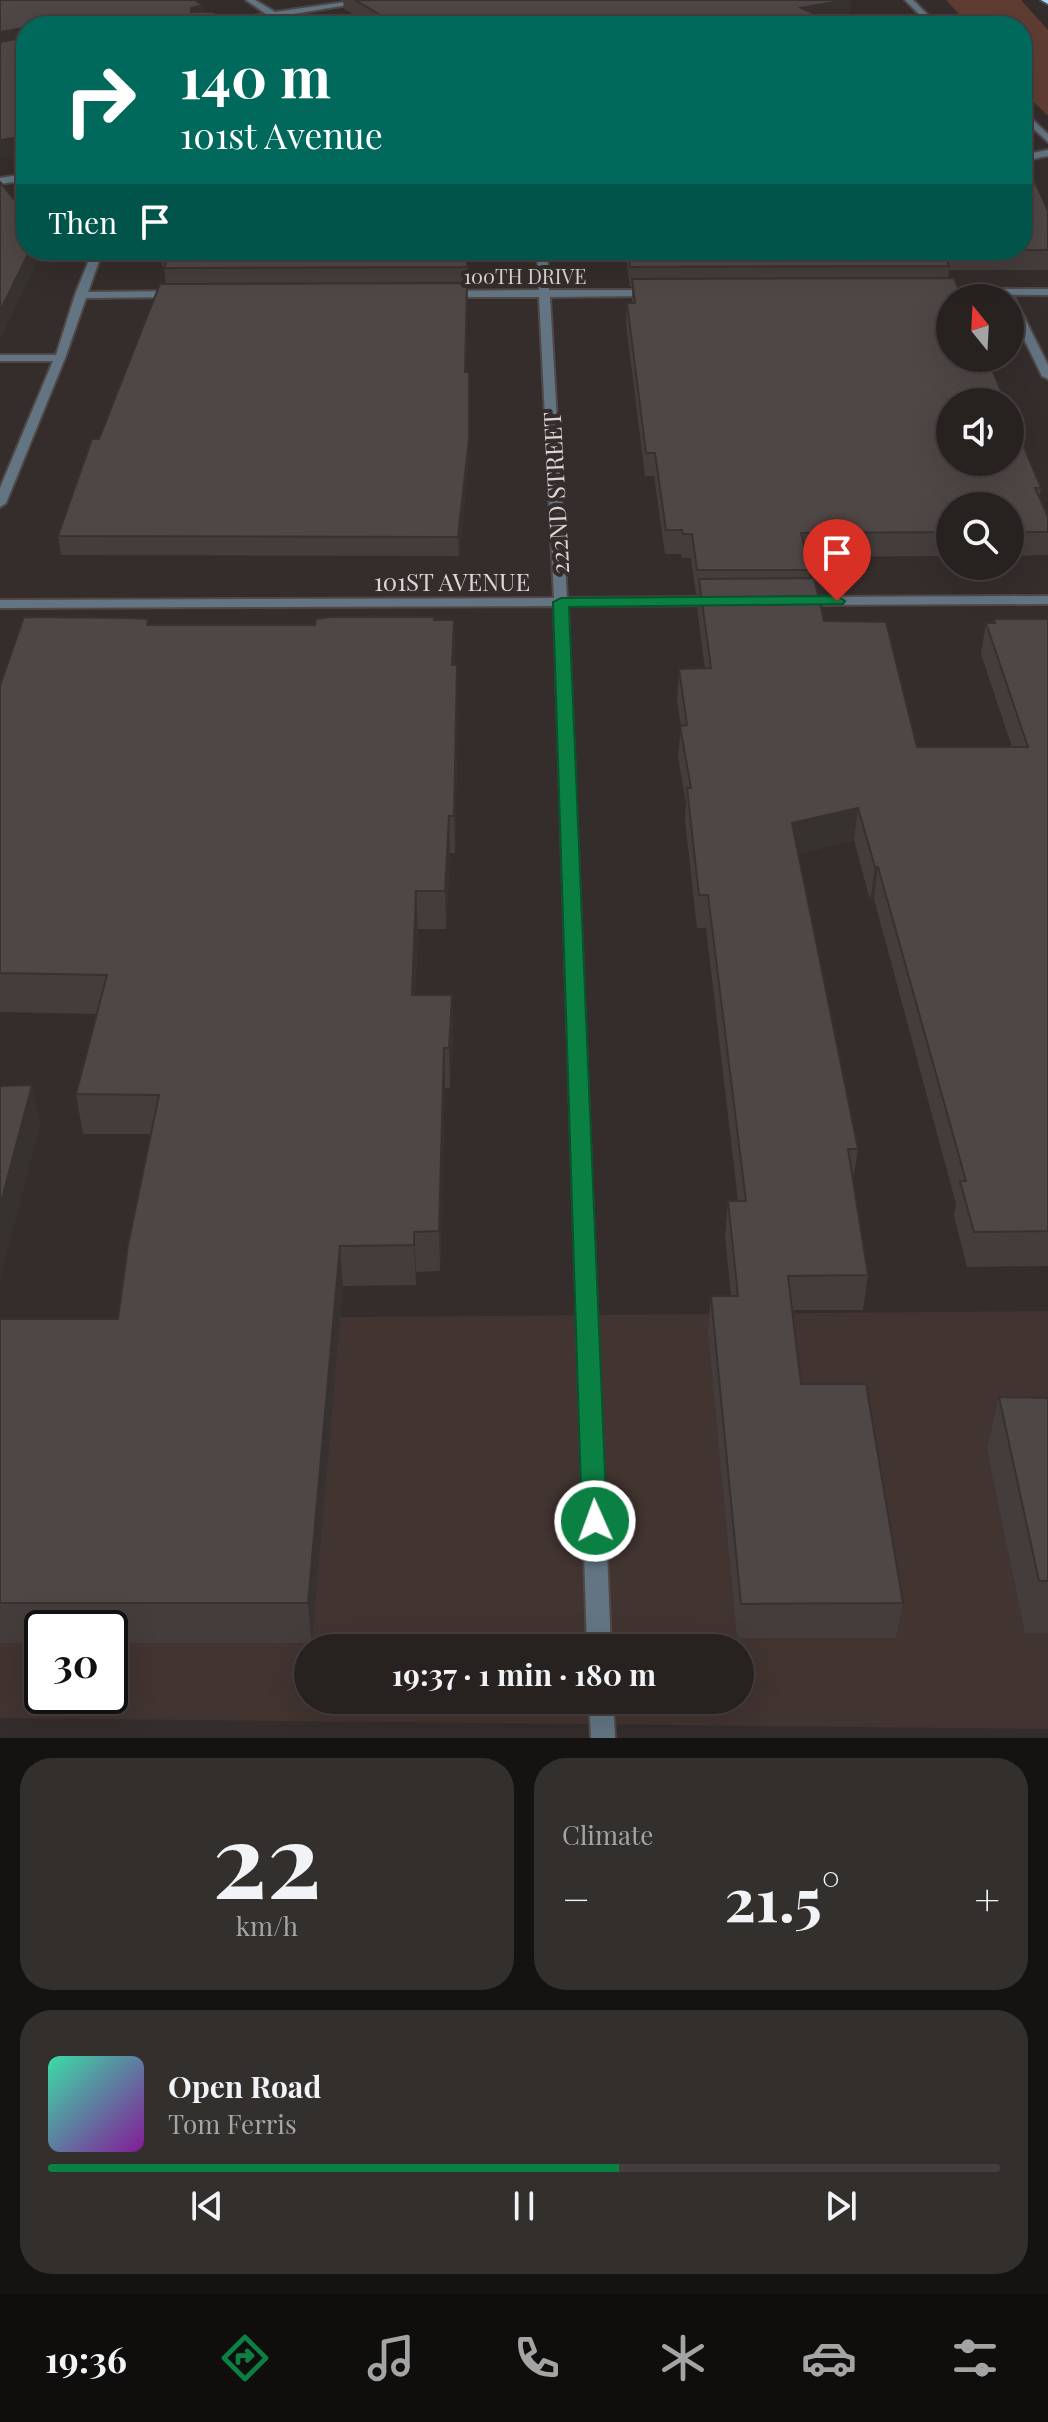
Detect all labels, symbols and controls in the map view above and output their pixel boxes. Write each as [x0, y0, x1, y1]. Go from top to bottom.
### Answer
text: 140 m [180, 38, 331, 113]
icon: right [48, 48, 152, 152]
text: 101st Avenue [180, 110, 383, 158]
icon: arrive [133, 200, 177, 244]
text: Then [48, 202, 117, 242]
street label: 100TH DRIVE [464, 262, 586, 289]
north arrow [936, 284, 1024, 372]
map controls [936, 284, 1024, 580]
button: sound [936, 388, 1024, 476]
street label: 222ND STREET [535, 411, 575, 575]
button: search [936, 492, 1024, 580]
pin [803, 519, 871, 601]
icon: arrive [815, 531, 859, 575]
street label: 101ST AVENUE [374, 565, 530, 597]
position arrow [553, 1479, 637, 1563]
speed limit sign: 30 [24, 1610, 128, 1714]
text: 19:37 · 1 min · 180 m [392, 1654, 656, 1694]
text: 22 [213, 1786, 321, 1925]
text: Climate [562, 1817, 653, 1852]
text: 21.5° [724, 1857, 840, 1937]
text: − [562, 1868, 590, 1927]
text: + [974, 1868, 1000, 1927]
text: km/h [236, 1908, 298, 1943]
text: Open Road [168, 2066, 321, 2106]
text: Tom Ferris [168, 2106, 297, 2141]
icon: previous [185, 2184, 229, 2228]
icon: pause [502, 2184, 546, 2228]
icon: next [819, 2184, 863, 2228]
icon: directions [217, 2330, 273, 2386]
icon: music [363, 2330, 419, 2386]
icon: phone [509, 2330, 565, 2386]
icon: climate [655, 2330, 711, 2386]
icon: car [801, 2330, 857, 2386]
icon: filters [947, 2330, 1003, 2386]
text: 19:36 [45, 2334, 127, 2382]

